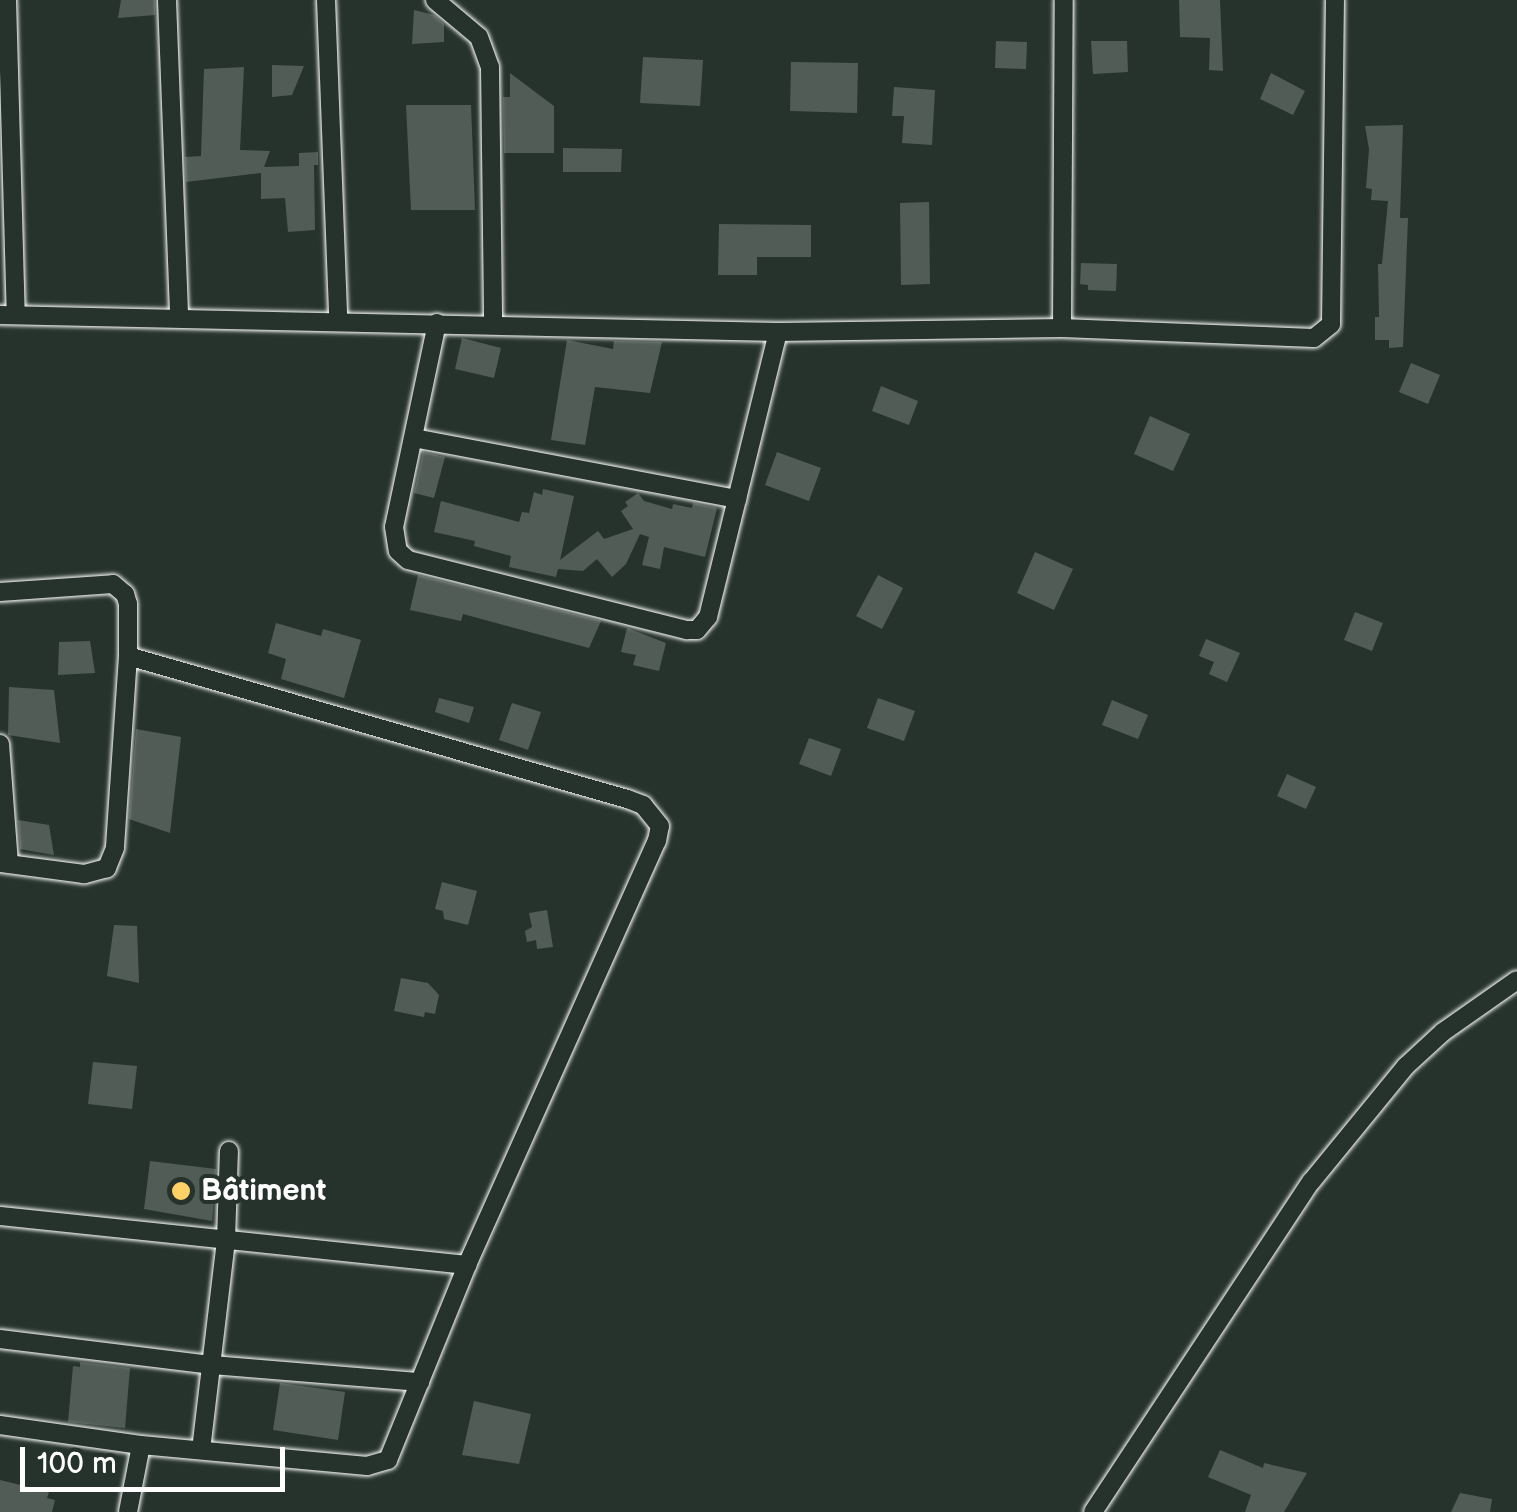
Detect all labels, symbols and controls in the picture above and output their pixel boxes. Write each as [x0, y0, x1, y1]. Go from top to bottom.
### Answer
place label: Bâtiment [201, 1173, 326, 1209]
marker: Bâtiment [170, 1180, 192, 1202]
scale bar [25, 1427, 290, 1489]
text: 100 m [37, 1446, 117, 1482]

